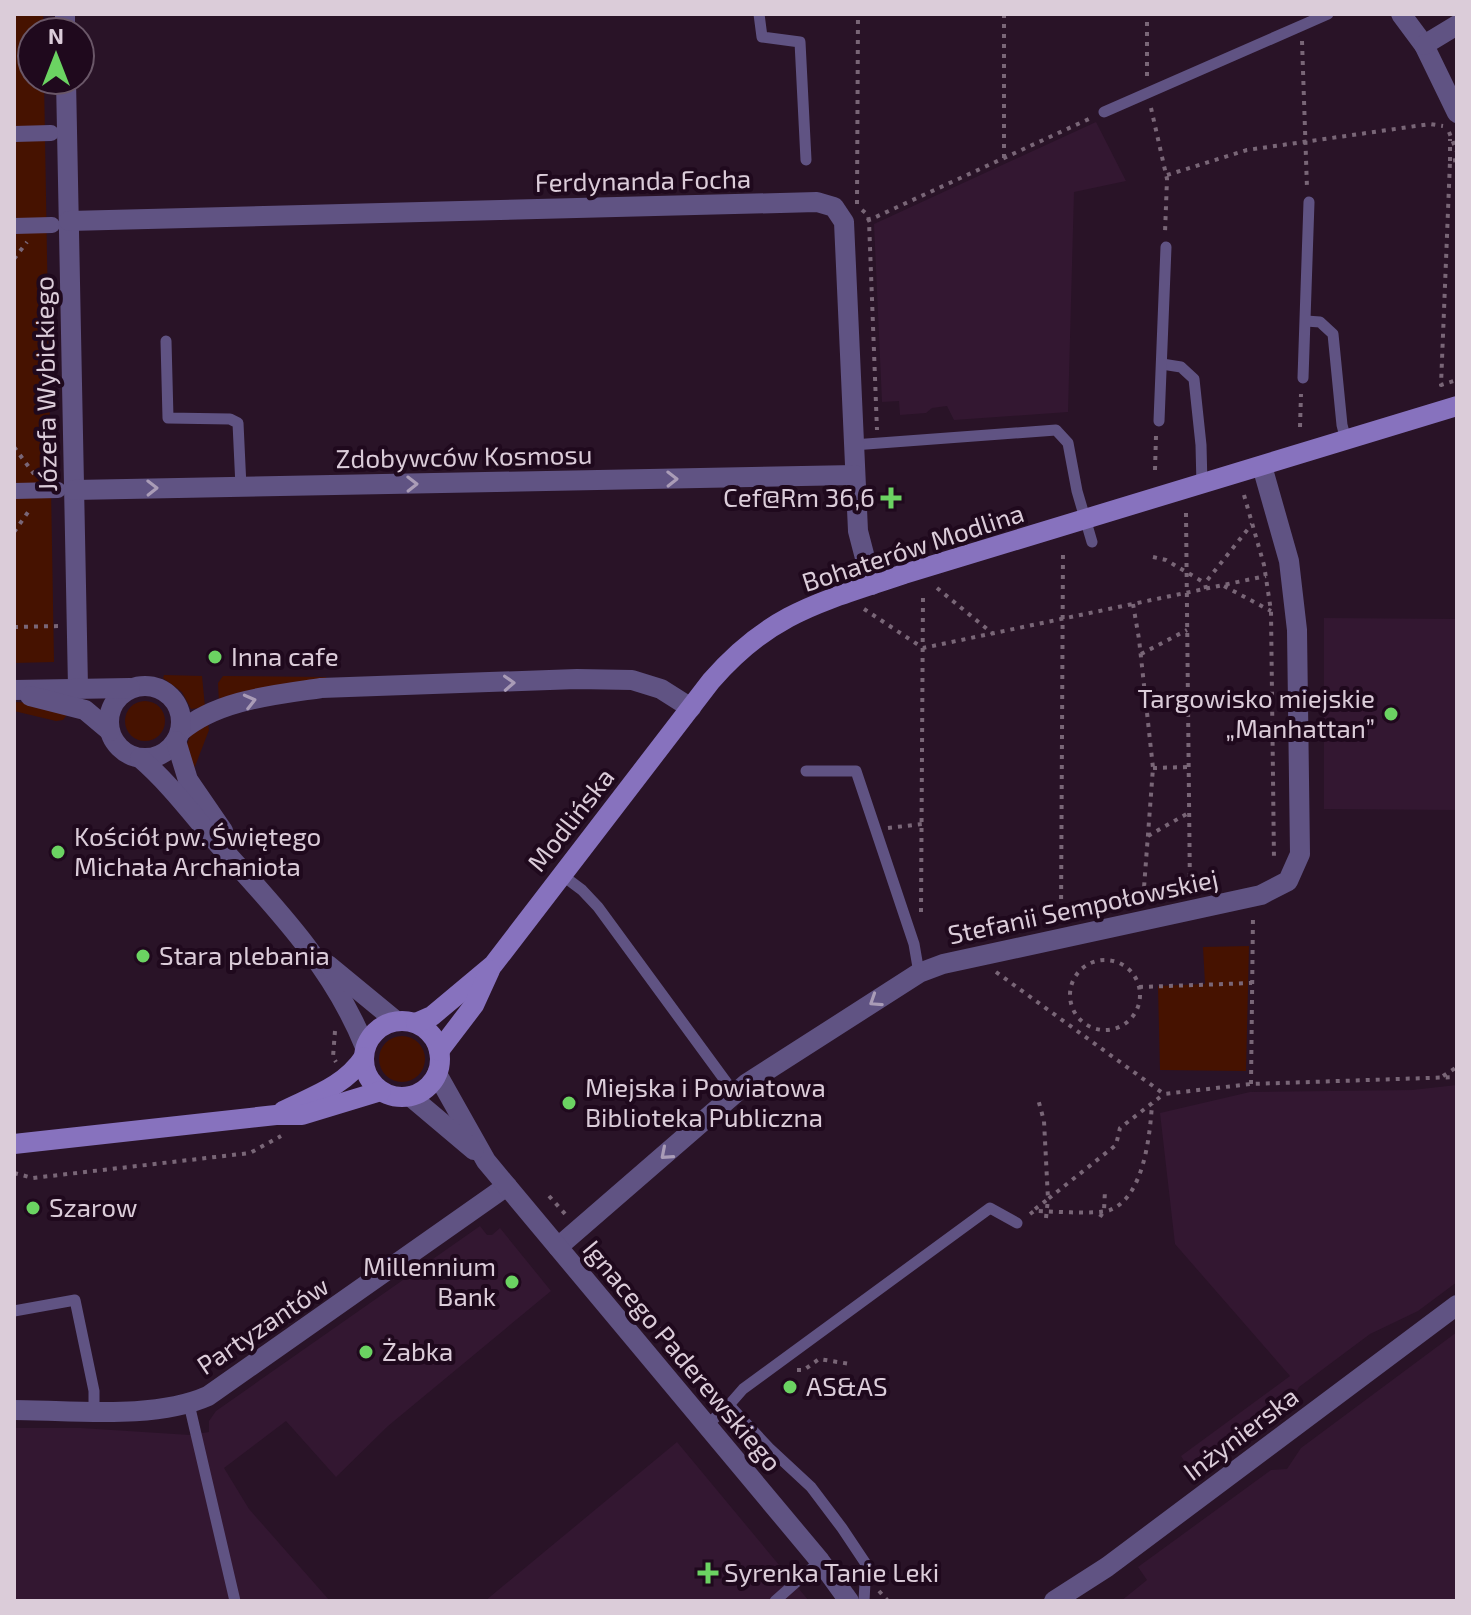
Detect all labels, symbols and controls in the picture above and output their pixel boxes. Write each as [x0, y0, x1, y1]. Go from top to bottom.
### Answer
north arrow [16, 16, 96, 96]
text: N [48, 22, 64, 48]
street label: Ferdynanda Focha [535, 162, 751, 197]
street label: Józefa Wybickiego [27, 276, 62, 492]
street label: Zdobywców Kosmosu [335, 438, 593, 473]
one-way arrow [666, 470, 679, 487]
one-way arrow [406, 475, 419, 492]
one-way arrow [146, 480, 159, 497]
place label: Cef@Rm 36,6 [723, 481, 875, 512]
marker: Cef@Rm 36,6 [882, 489, 900, 507]
street label: Bohaterów Modlina [798, 496, 1027, 597]
place label: Inna cafe [231, 640, 339, 671]
marker: Inna cafe [206, 648, 224, 666]
one-way arrow [503, 675, 516, 692]
place label: Targowisko miejskie „Manhattan” [1138, 682, 1375, 743]
one-way arrow [243, 694, 257, 711]
marker: Targowisko miejskie „Manhattan” [1382, 705, 1400, 723]
street label: Modlińska [520, 761, 620, 877]
place label: Kościół pw. Świętego Michała Archanioła [74, 820, 321, 881]
marker: Kościół pw. Świętego Michała Archanioła [49, 843, 67, 861]
street label: Stefanii Sempołowskiej [945, 862, 1221, 949]
place label: Stara plebania [159, 939, 330, 970]
marker: Stara plebania [134, 947, 152, 965]
one-way arrow [870, 992, 884, 1007]
place label: Miejska i Powiatowa Biblioteka Publiczna [585, 1071, 826, 1132]
marker: Miejska i Powiatowa Biblioteka Publiczna [560, 1094, 578, 1112]
one-way arrow [660, 1144, 675, 1159]
place label: Szarow [49, 1191, 137, 1222]
marker: Szarow [24, 1199, 42, 1217]
street label: Ignacego Paderewskiego [577, 1233, 789, 1477]
place label: Millennium Bank [363, 1250, 496, 1311]
street label: Partyzantów [190, 1269, 334, 1380]
marker: Millennium Bank [503, 1273, 521, 1291]
place label: Żabka [382, 1335, 453, 1366]
marker: Żabka [357, 1343, 375, 1361]
place label: AS&AS [806, 1370, 888, 1401]
marker: AS&AS [781, 1378, 799, 1396]
street label: Inżynierska [1177, 1380, 1304, 1486]
place label: Syrenka Tanie Leki [724, 1556, 939, 1587]
marker: Syrenka Tanie Leki [699, 1564, 717, 1582]

